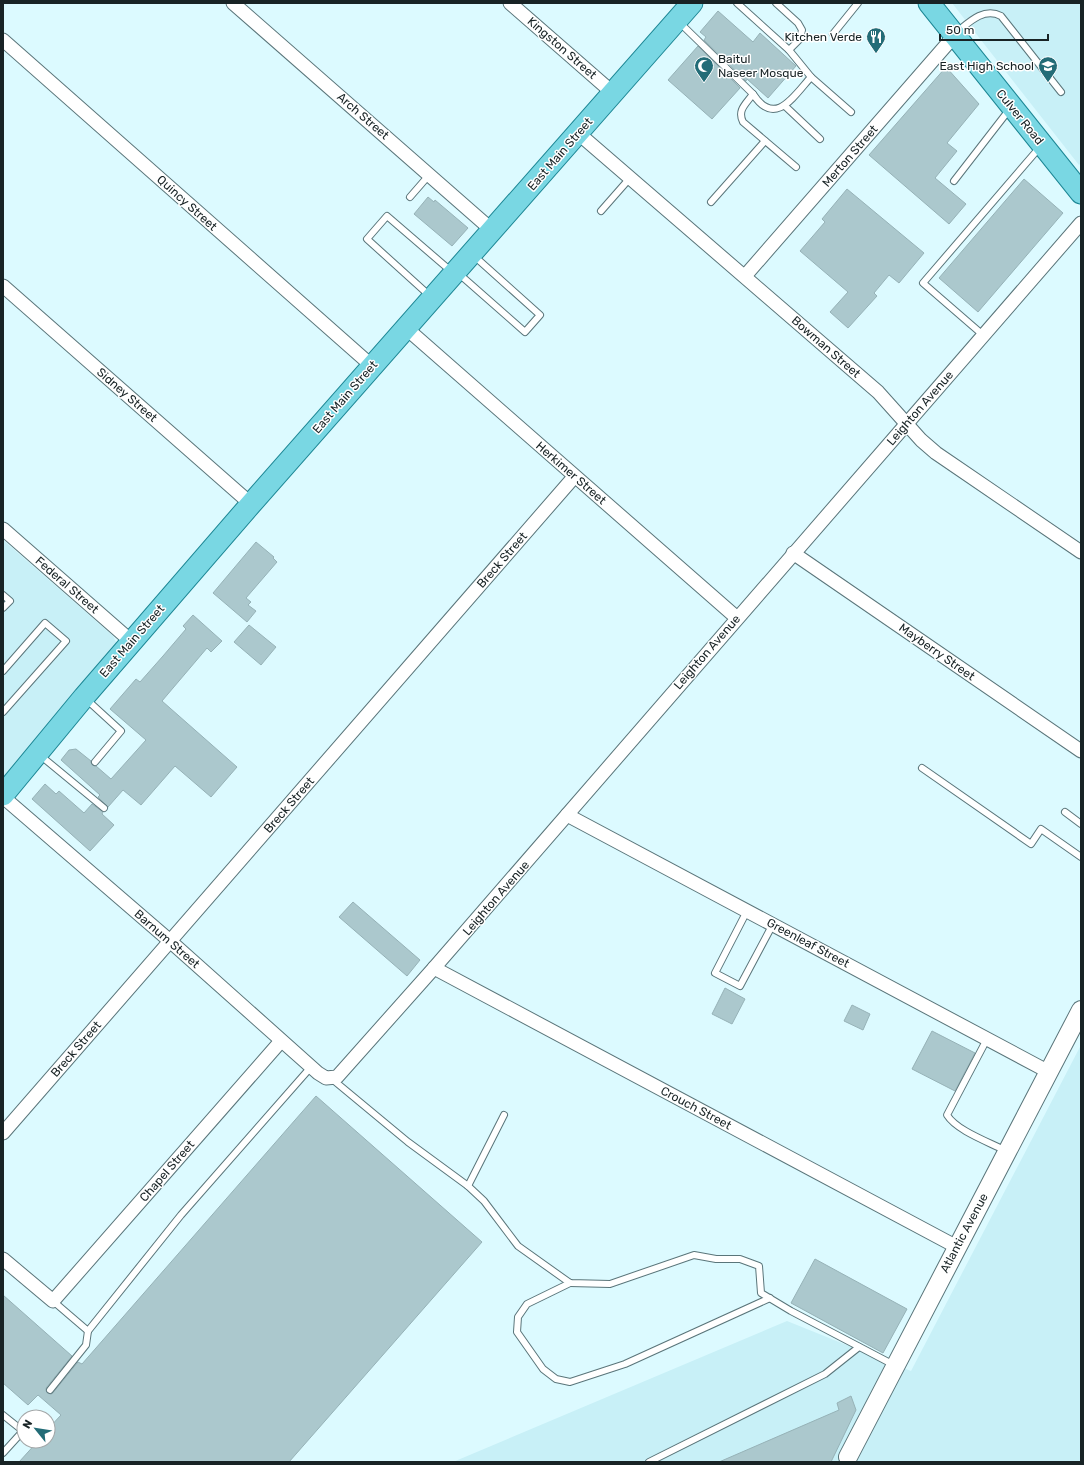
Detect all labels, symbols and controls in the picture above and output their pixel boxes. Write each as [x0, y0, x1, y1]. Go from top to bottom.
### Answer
street label: Kingston Street [525, 14, 600, 82]
scale bar [940, 16, 1048, 42]
text: 50 m [946, 23, 974, 37]
restaurant icon: Kitchen Verde [865, 26, 887, 54]
place label: Kitchen Verde [784, 30, 862, 44]
place label: Baitul Naseer Mosque [718, 52, 804, 80]
mosque icon: Baitul Naseer Mosque [693, 55, 715, 83]
school or university icon: East High School [1037, 55, 1059, 83]
place label: East High School [939, 59, 1034, 73]
street label: Culver Road [993, 87, 1047, 147]
street label: Arch Street [334, 90, 392, 142]
street label: East Main Street [525, 115, 596, 193]
street label: Merton Street [819, 122, 881, 190]
street label: Quincy Street [154, 172, 220, 234]
street label: Bowman Street [789, 313, 863, 381]
street label: East Main Street [310, 358, 381, 436]
street label: Sidney Street [94, 365, 160, 425]
street label: Leighton Avenue [884, 368, 956, 448]
street label: Herkimer Street [533, 439, 609, 507]
street label: Breck Street [474, 529, 530, 591]
street label: Federal Street [33, 554, 102, 616]
street label: East Main Street [97, 602, 168, 680]
street label: Leighton Avenue [671, 612, 743, 692]
street label: Mayberry Street [896, 621, 978, 684]
street label: Breck Street [261, 774, 317, 836]
street label: Leighton Avenue [460, 858, 532, 938]
street label: Barnum Street [131, 907, 203, 971]
street label: Greenleaf Street [764, 915, 852, 971]
street label: Breck Street [48, 1018, 104, 1080]
street label: Crouch Street [658, 1083, 734, 1133]
street label: Chapel Street [137, 1137, 198, 1204]
street label: Atlantic Avenue [937, 1191, 991, 1275]
north arrow [16, 1409, 56, 1449]
text: N [20, 1418, 35, 1431]

